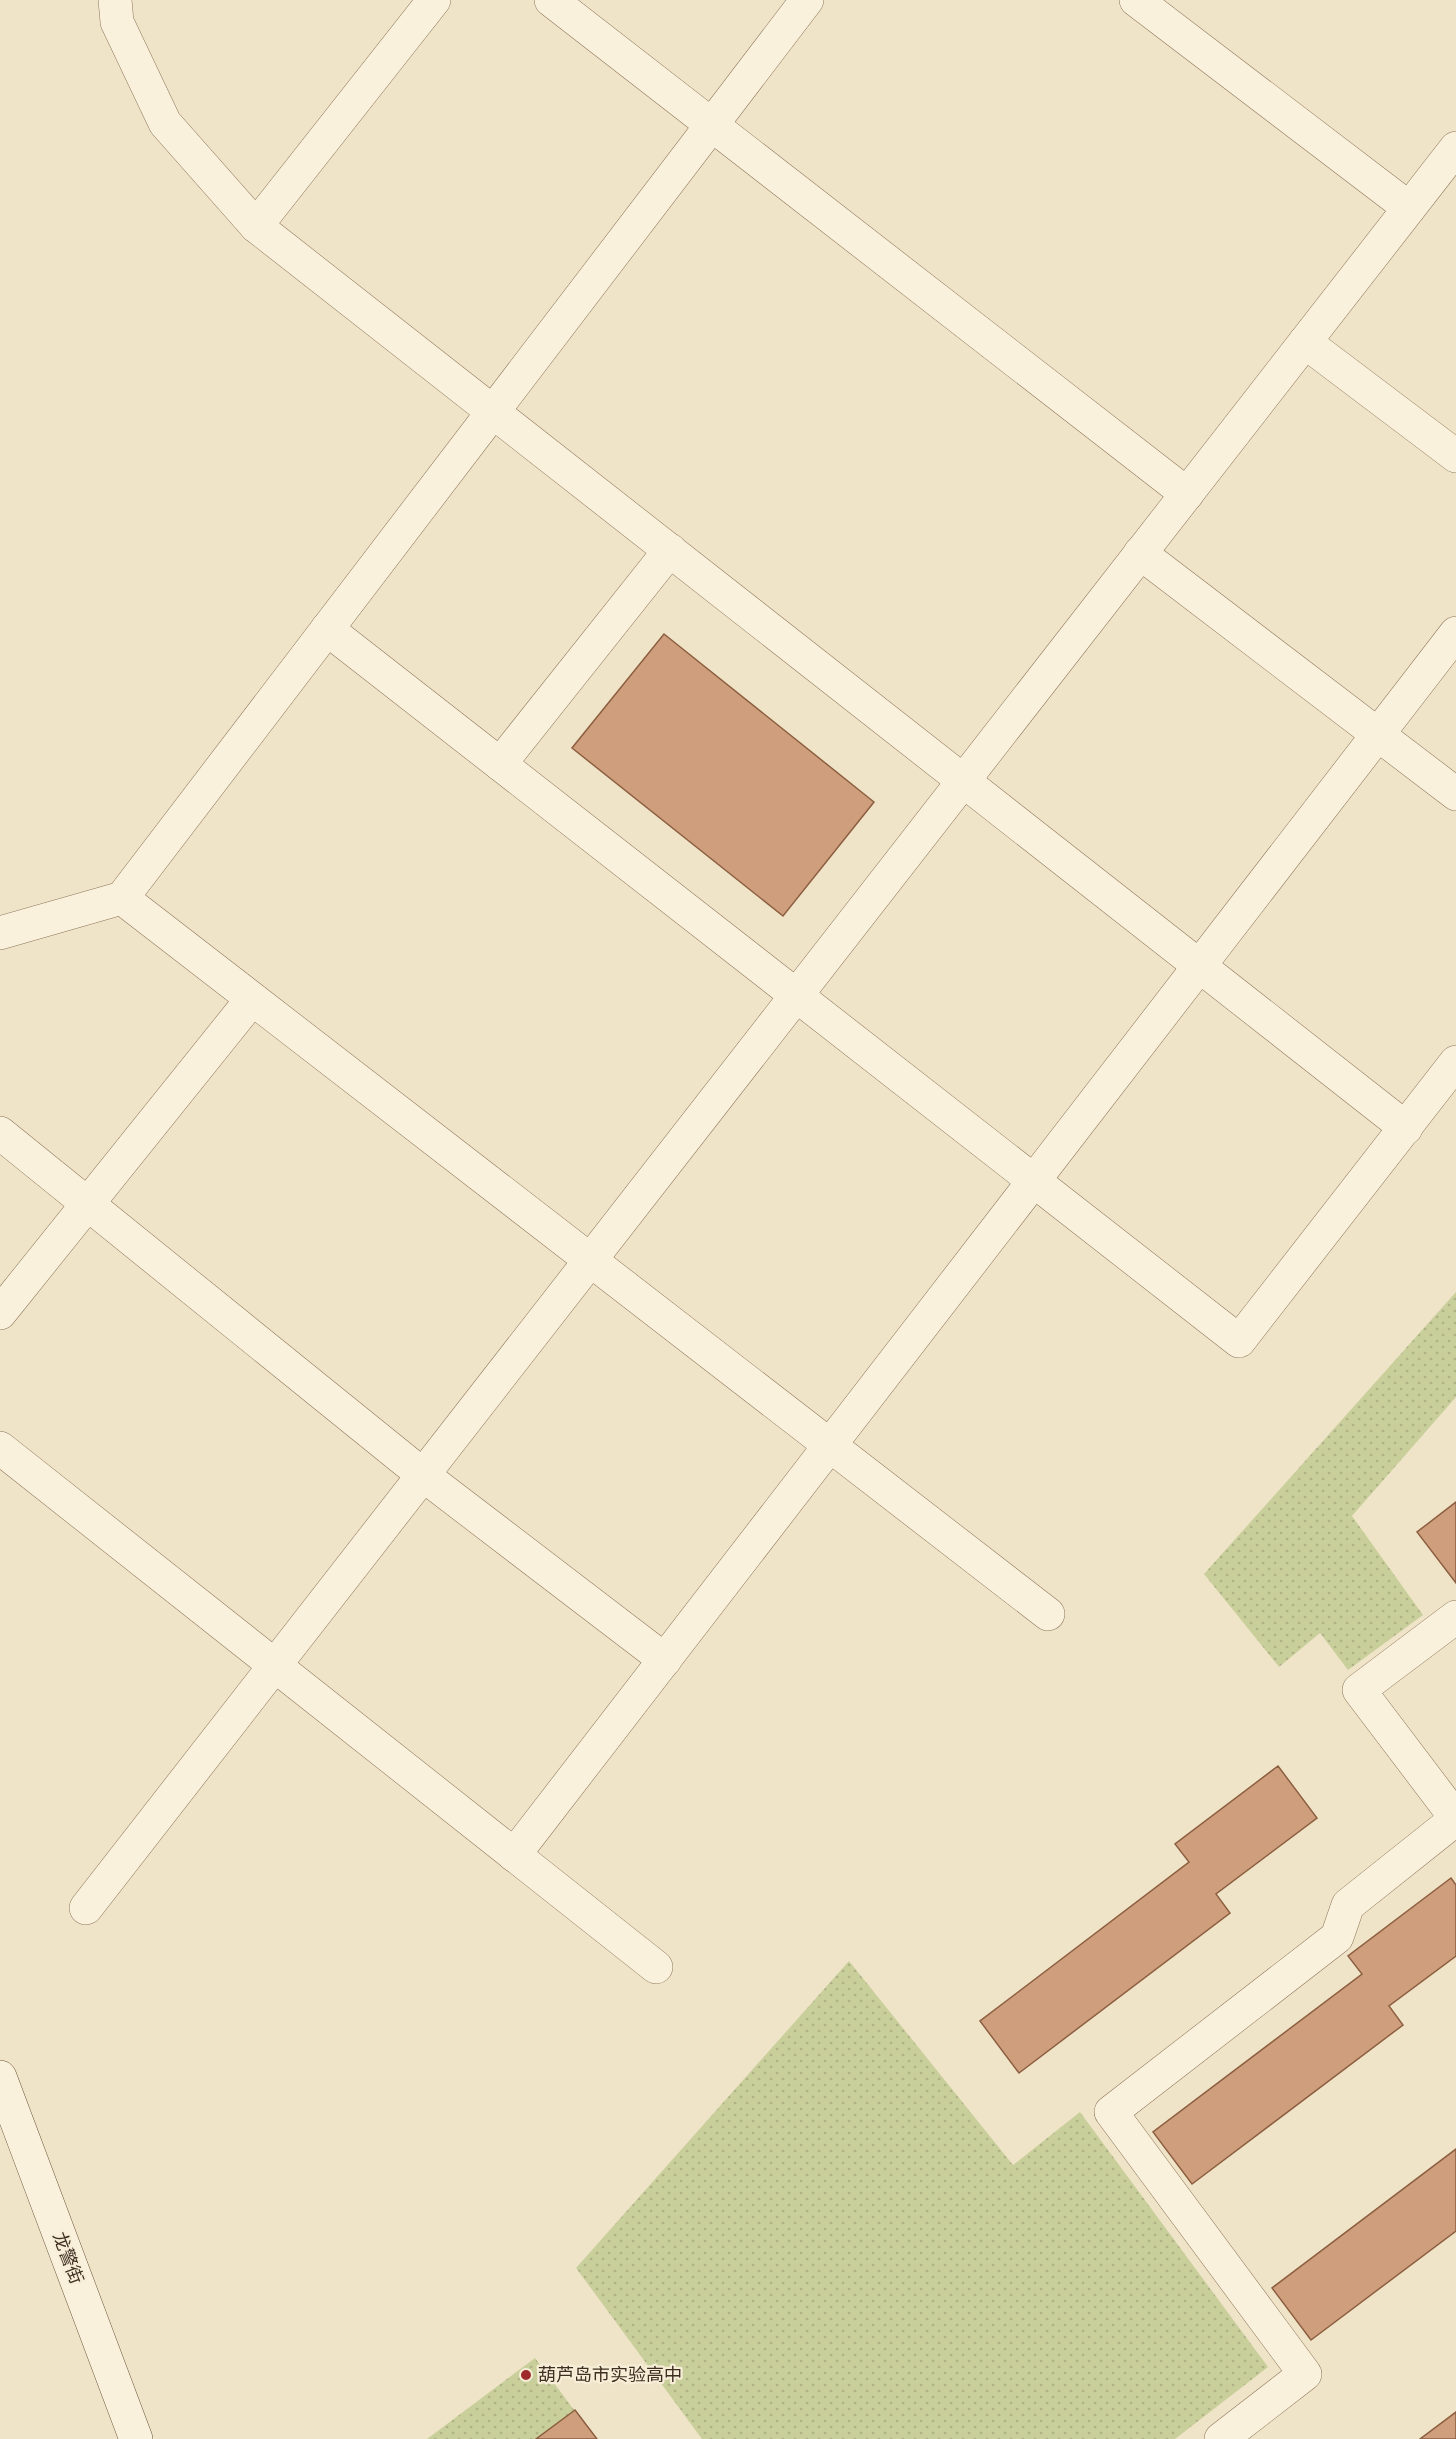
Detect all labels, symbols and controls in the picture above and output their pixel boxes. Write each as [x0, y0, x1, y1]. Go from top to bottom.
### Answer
street label: 龙警街 [48, 2228, 89, 2287]
place label: 葫芦岛市实验高中 [538, 2363, 682, 2386]
marker: 葫芦岛市实验高中 [519, 2368, 533, 2382]

